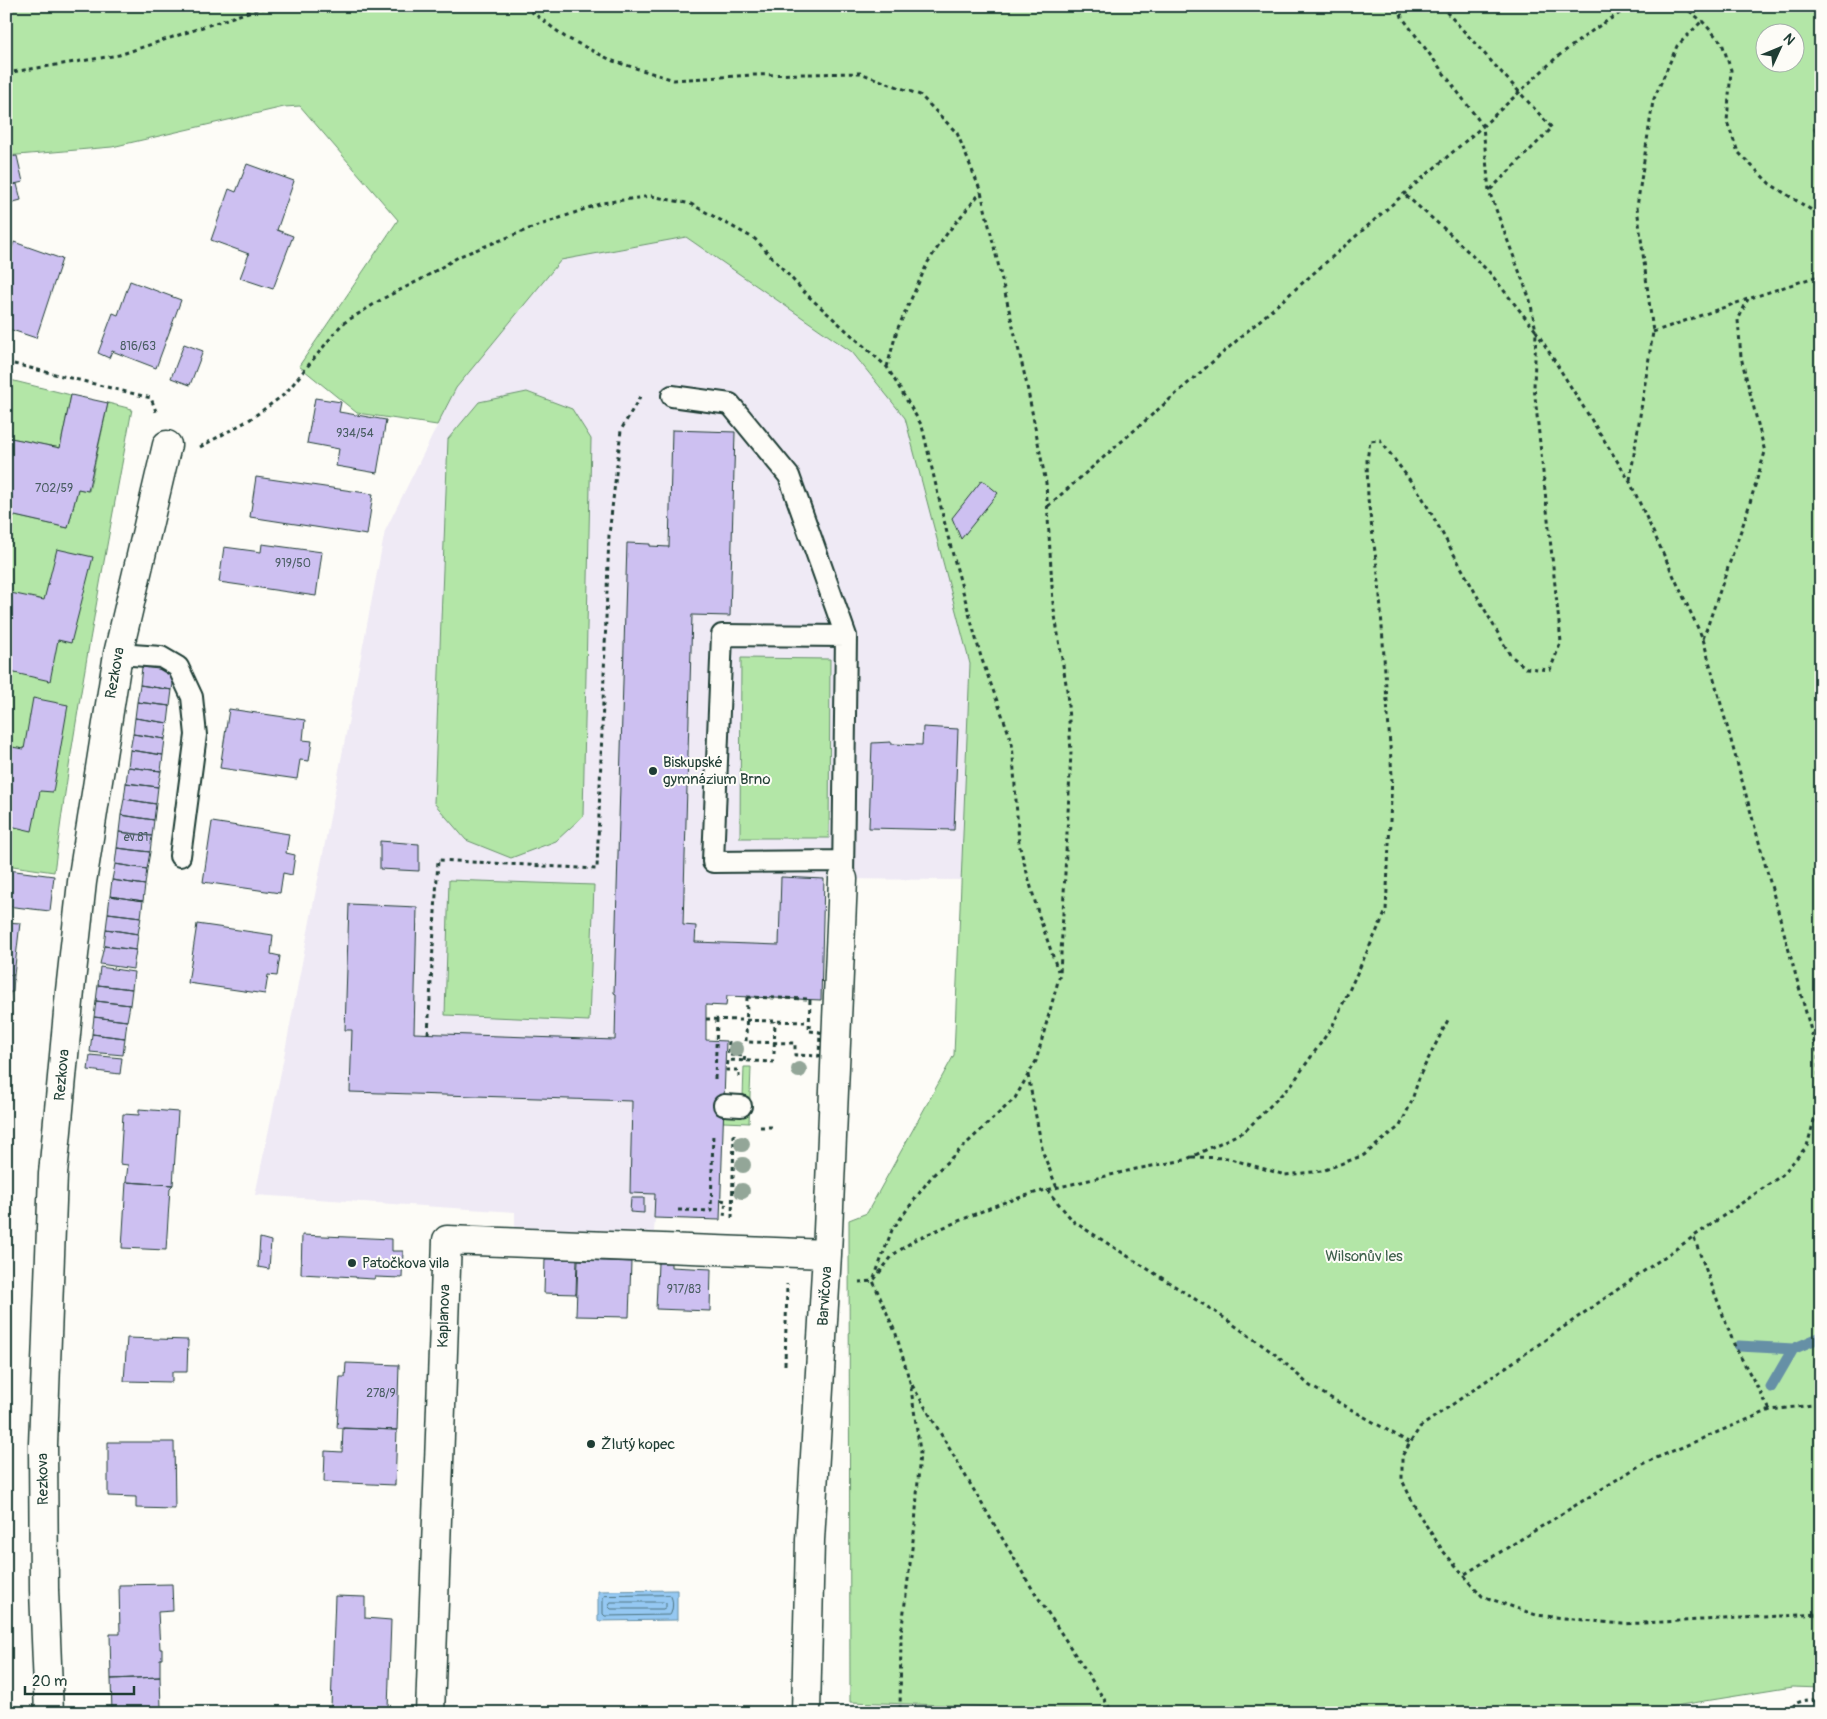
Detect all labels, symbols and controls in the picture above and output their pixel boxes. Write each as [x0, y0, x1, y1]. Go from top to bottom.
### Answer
north arrow [1754, 22, 1804, 72]
text: N [1780, 30, 1798, 49]
house number: 816/63 [120, 339, 156, 354]
house number: 934/54 [336, 426, 374, 441]
house number: 702/59 [35, 481, 73, 496]
house number: 919/50 [275, 556, 311, 571]
street label: Rezkova [101, 646, 129, 700]
place label: Biskupské gymnázium Brno [663, 753, 771, 789]
marker: Biskupské gymnázium Brno [647, 765, 659, 777]
house number: ev.81 [124, 830, 148, 845]
street label: Rezkova [50, 1048, 74, 1102]
park label: Wilsonův les [1325, 1247, 1403, 1266]
place label: Patočkova vila [362, 1254, 449, 1273]
marker: Patočkova vila [346, 1257, 358, 1269]
street label: Barvičova [813, 1265, 837, 1326]
house number: 917/83 [667, 1282, 701, 1297]
street label: Kaplanova [433, 1284, 455, 1348]
house number: 278/9 [366, 1386, 396, 1401]
place label: Žlutý kopec [601, 1435, 675, 1454]
marker: Žlutý kopec [585, 1438, 597, 1450]
street label: Rezkova [33, 1453, 53, 1505]
scale bar [25, 1664, 134, 1696]
text: 20 m [32, 1672, 67, 1691]

